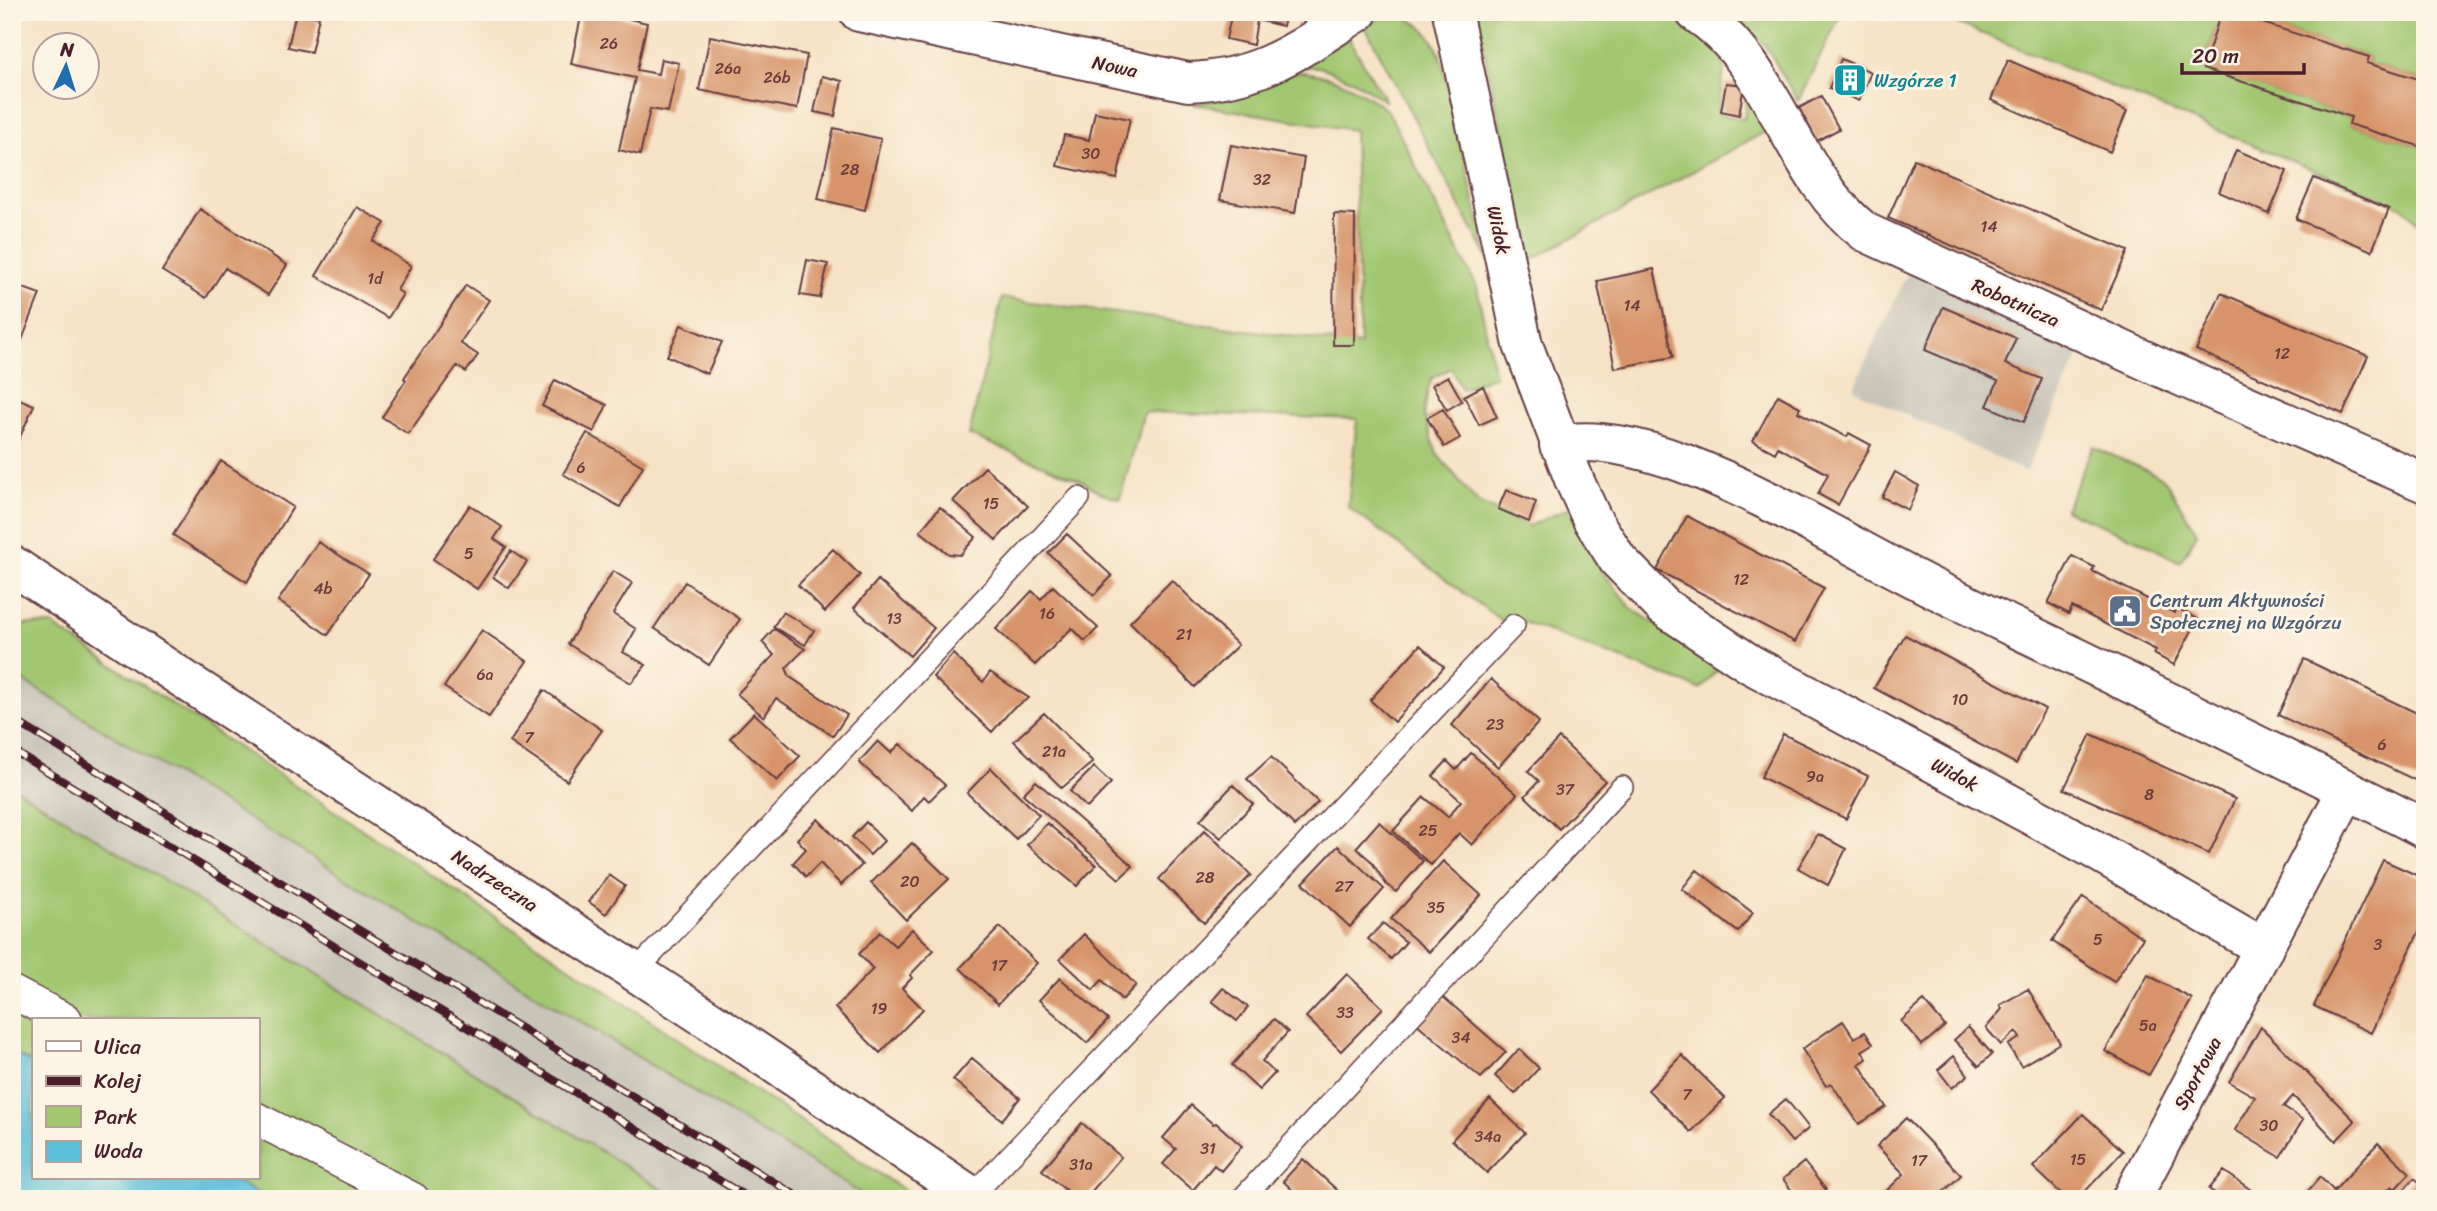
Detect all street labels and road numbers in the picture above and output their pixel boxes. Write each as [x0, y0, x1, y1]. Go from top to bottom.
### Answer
street label: Nowa [1089, 46, 1141, 87]
street label: Widok [1477, 202, 1520, 258]
street label: Robotnicza [1967, 268, 2065, 337]
street label: Widok [1925, 748, 1984, 801]
street label: Nadrzeczna [445, 840, 545, 921]
street label: Sportowa [2164, 1030, 2231, 1116]

